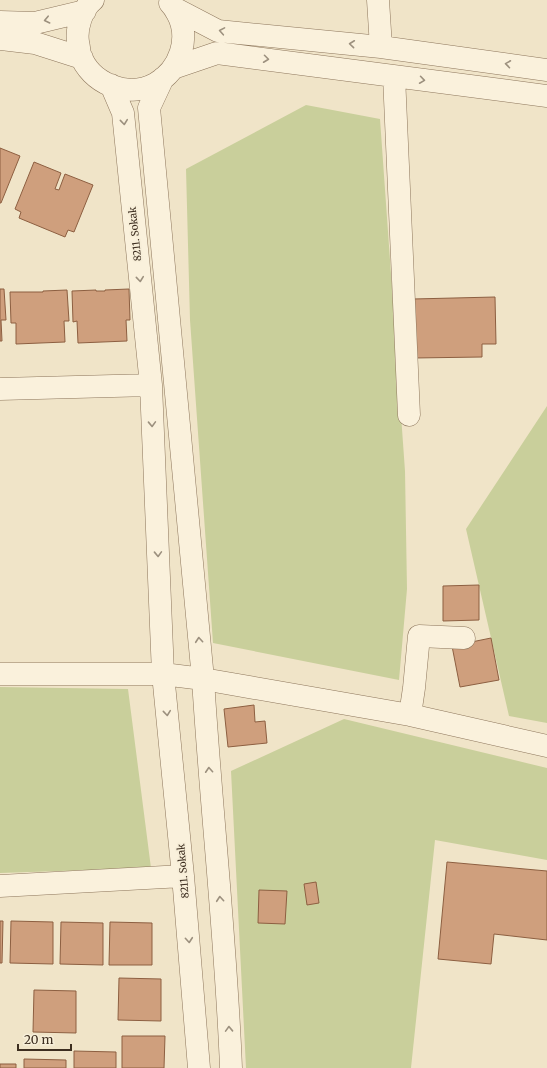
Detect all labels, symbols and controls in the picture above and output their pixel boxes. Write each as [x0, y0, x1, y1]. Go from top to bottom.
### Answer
one-way arrow [44, 16, 50, 24]
one-way arrow [219, 27, 226, 36]
one-way arrow [349, 40, 355, 49]
one-way arrow [262, 55, 269, 64]
one-way arrow [505, 60, 511, 69]
one-way arrow [419, 75, 425, 84]
one-way arrow [119, 118, 128, 125]
street label: 8211. Sokak [126, 205, 144, 262]
one-way arrow [135, 276, 144, 282]
one-way arrow [148, 421, 156, 427]
one-way arrow [153, 551, 162, 557]
one-way arrow [195, 637, 204, 643]
one-way arrow [162, 710, 171, 716]
one-way arrow [204, 767, 213, 773]
street label: 8211. Sokak [174, 842, 192, 899]
one-way arrow [215, 896, 224, 902]
one-way arrow [184, 937, 193, 943]
scale bar [18, 1026, 71, 1052]
one-way arrow [225, 1026, 234, 1032]
text: 20 m [24, 1032, 53, 1047]

